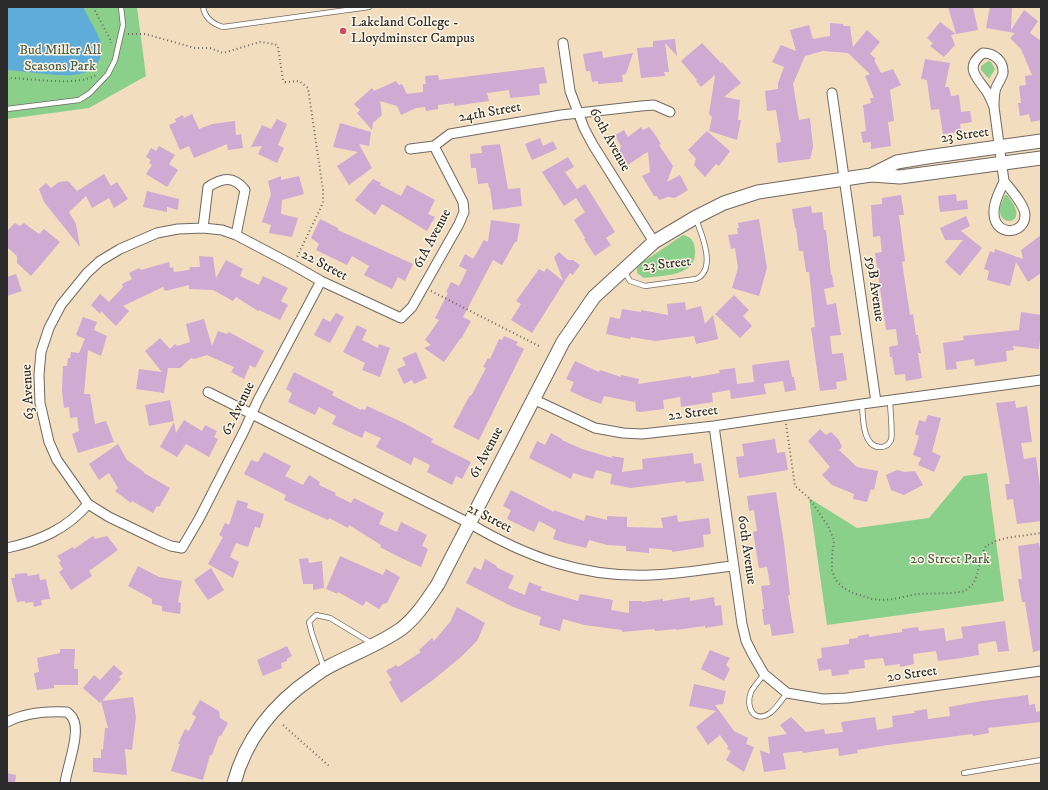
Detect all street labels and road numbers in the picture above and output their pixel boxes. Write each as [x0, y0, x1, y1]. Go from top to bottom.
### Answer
street label: 24th Street [458, 99, 522, 127]
street label: 60th Avenue [585, 105, 633, 175]
street label: 23 Street [940, 124, 990, 148]
street label: 61A Avenue [410, 207, 456, 271]
street label: 22 Street [298, 247, 350, 285]
street label: 23 Street [642, 254, 692, 276]
street label: 59B Avenue [861, 255, 887, 323]
street label: 63 Avenue [19, 364, 39, 420]
street label: 62 Avenue [219, 379, 259, 439]
street label: 22 Street [667, 403, 719, 425]
street label: 61 Avenue [467, 424, 507, 482]
street label: 21 Street [464, 501, 514, 537]
street label: 60th Avenue [733, 514, 759, 586]
street label: 20 Street [886, 663, 938, 687]

